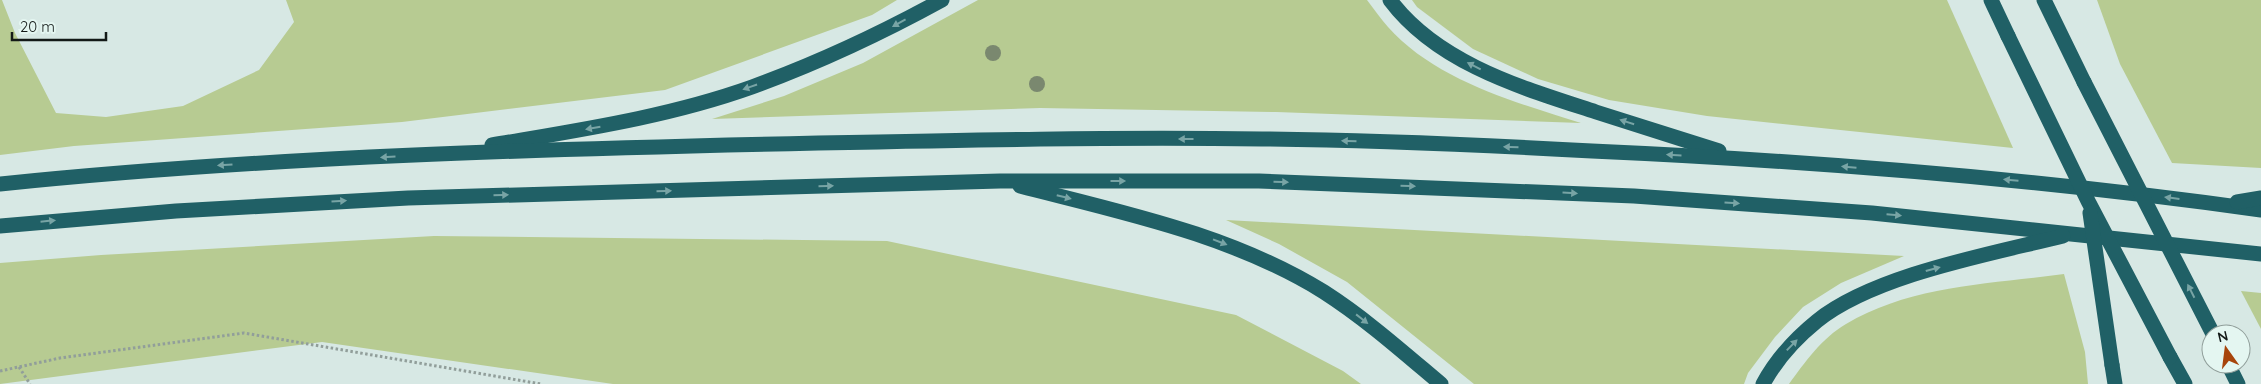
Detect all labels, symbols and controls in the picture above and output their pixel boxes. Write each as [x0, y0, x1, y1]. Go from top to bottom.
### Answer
scale bar [12, 10, 106, 42]
text: 20 m [20, 17, 55, 36]
one-way arrow [892, 19, 906, 28]
one-way arrow [1467, 62, 1481, 70]
one-way arrow [742, 83, 757, 91]
one-way arrow [1619, 117, 1634, 125]
one-way arrow [584, 124, 600, 132]
one-way arrow [1178, 135, 1194, 143]
one-way arrow [1341, 137, 1357, 145]
one-way arrow [1503, 142, 1519, 150]
one-way arrow [1665, 150, 1681, 158]
one-way arrow [379, 153, 395, 161]
one-way arrow [217, 161, 233, 169]
one-way arrow [1841, 162, 1857, 170]
one-way arrow [2003, 175, 2019, 183]
one-way arrow [1111, 176, 1127, 184]
one-way arrow [1273, 178, 1289, 186]
one-way arrow [818, 182, 834, 190]
one-way arrow [1400, 183, 1416, 191]
one-way arrow [656, 186, 672, 194]
one-way arrow [1562, 189, 1578, 197]
one-way arrow [493, 191, 509, 199]
one-way arrow [1056, 193, 1071, 201]
one-way arrow [2164, 194, 2180, 202]
one-way arrow [331, 197, 347, 205]
one-way arrow [1724, 199, 1740, 207]
one-way arrow [1886, 211, 1902, 219]
one-way arrow [41, 217, 57, 225]
one-way arrow [1213, 238, 1228, 246]
one-way arrow [1926, 265, 1941, 273]
one-way arrow [2187, 283, 2195, 298]
one-way arrow [1355, 314, 1369, 324]
north arrow [2201, 324, 2251, 374]
text: N [2216, 326, 2230, 346]
one-way arrow [1786, 339, 1798, 351]

